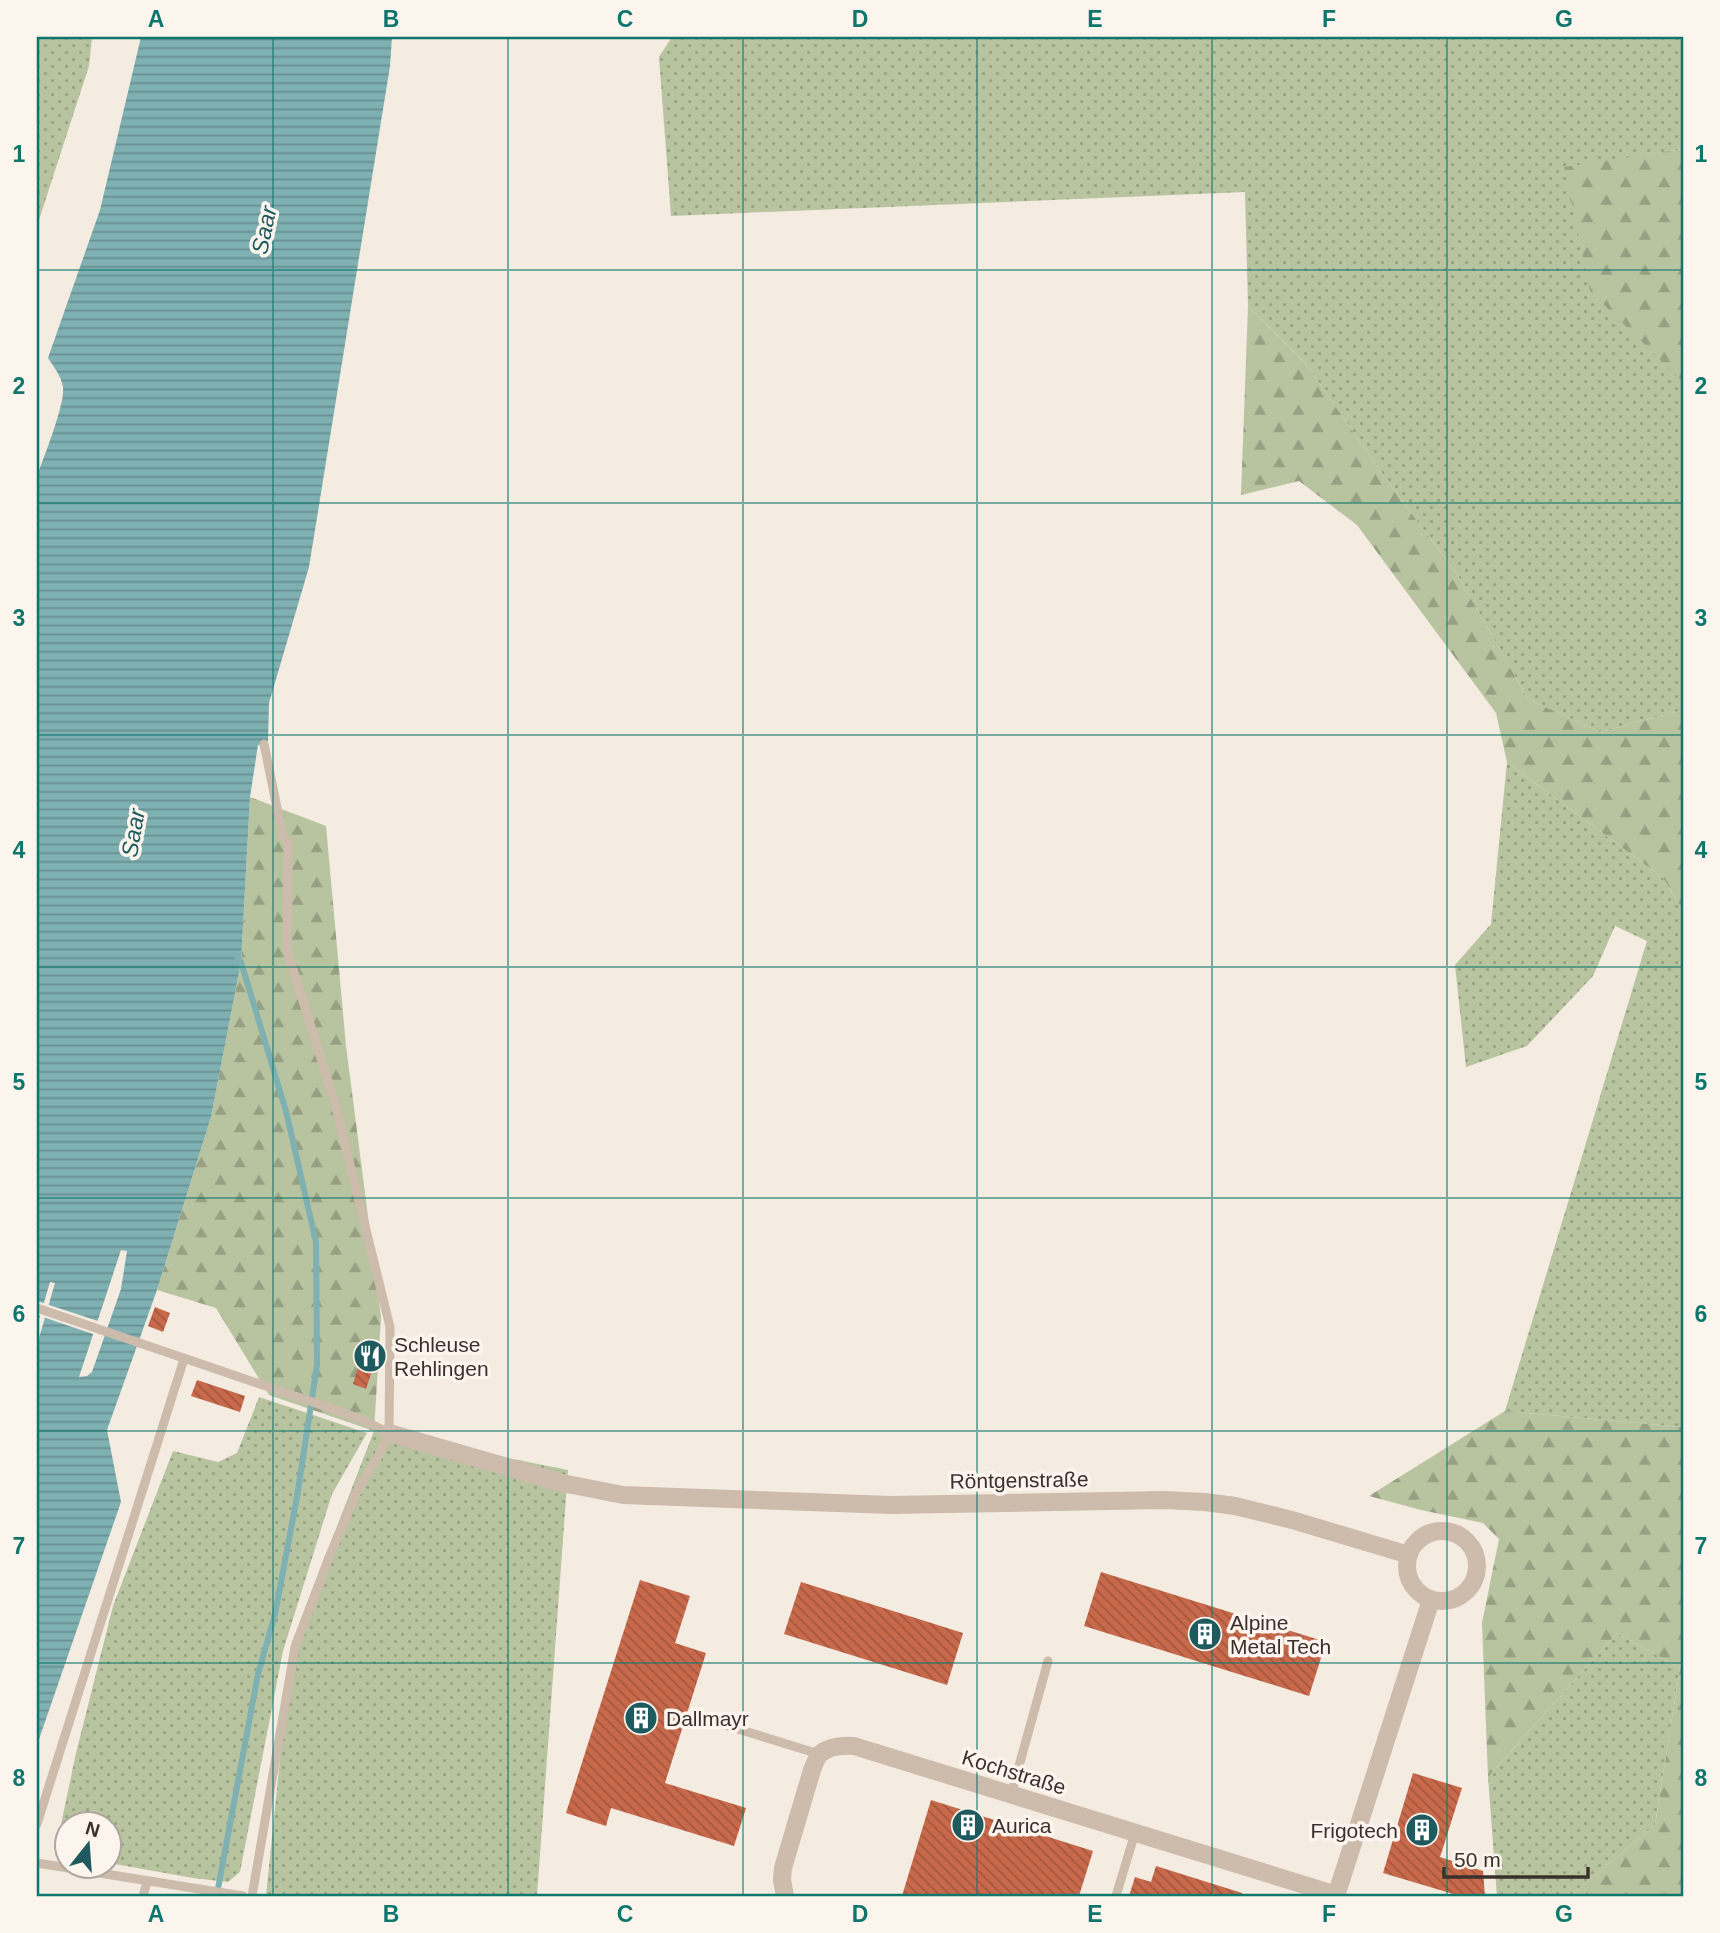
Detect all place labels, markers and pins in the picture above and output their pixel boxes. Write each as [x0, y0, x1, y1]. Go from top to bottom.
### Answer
place label: Schleuse Rehlingen [394, 1333, 489, 1380]
restaurant icon: Schleuse Rehlingen [351, 1337, 389, 1375]
place label: Alpine Metal Tech [1230, 1611, 1331, 1658]
building icon: Alpine Metal Tech [1186, 1615, 1224, 1653]
building icon: Dallmayr [622, 1699, 660, 1737]
place label: Dallmayr [666, 1707, 749, 1730]
building icon: Aurica [949, 1806, 987, 1844]
building icon: Frigotech [1403, 1811, 1441, 1849]
place label: Aurica [992, 1814, 1052, 1837]
place label: Frigotech [1310, 1819, 1398, 1842]

